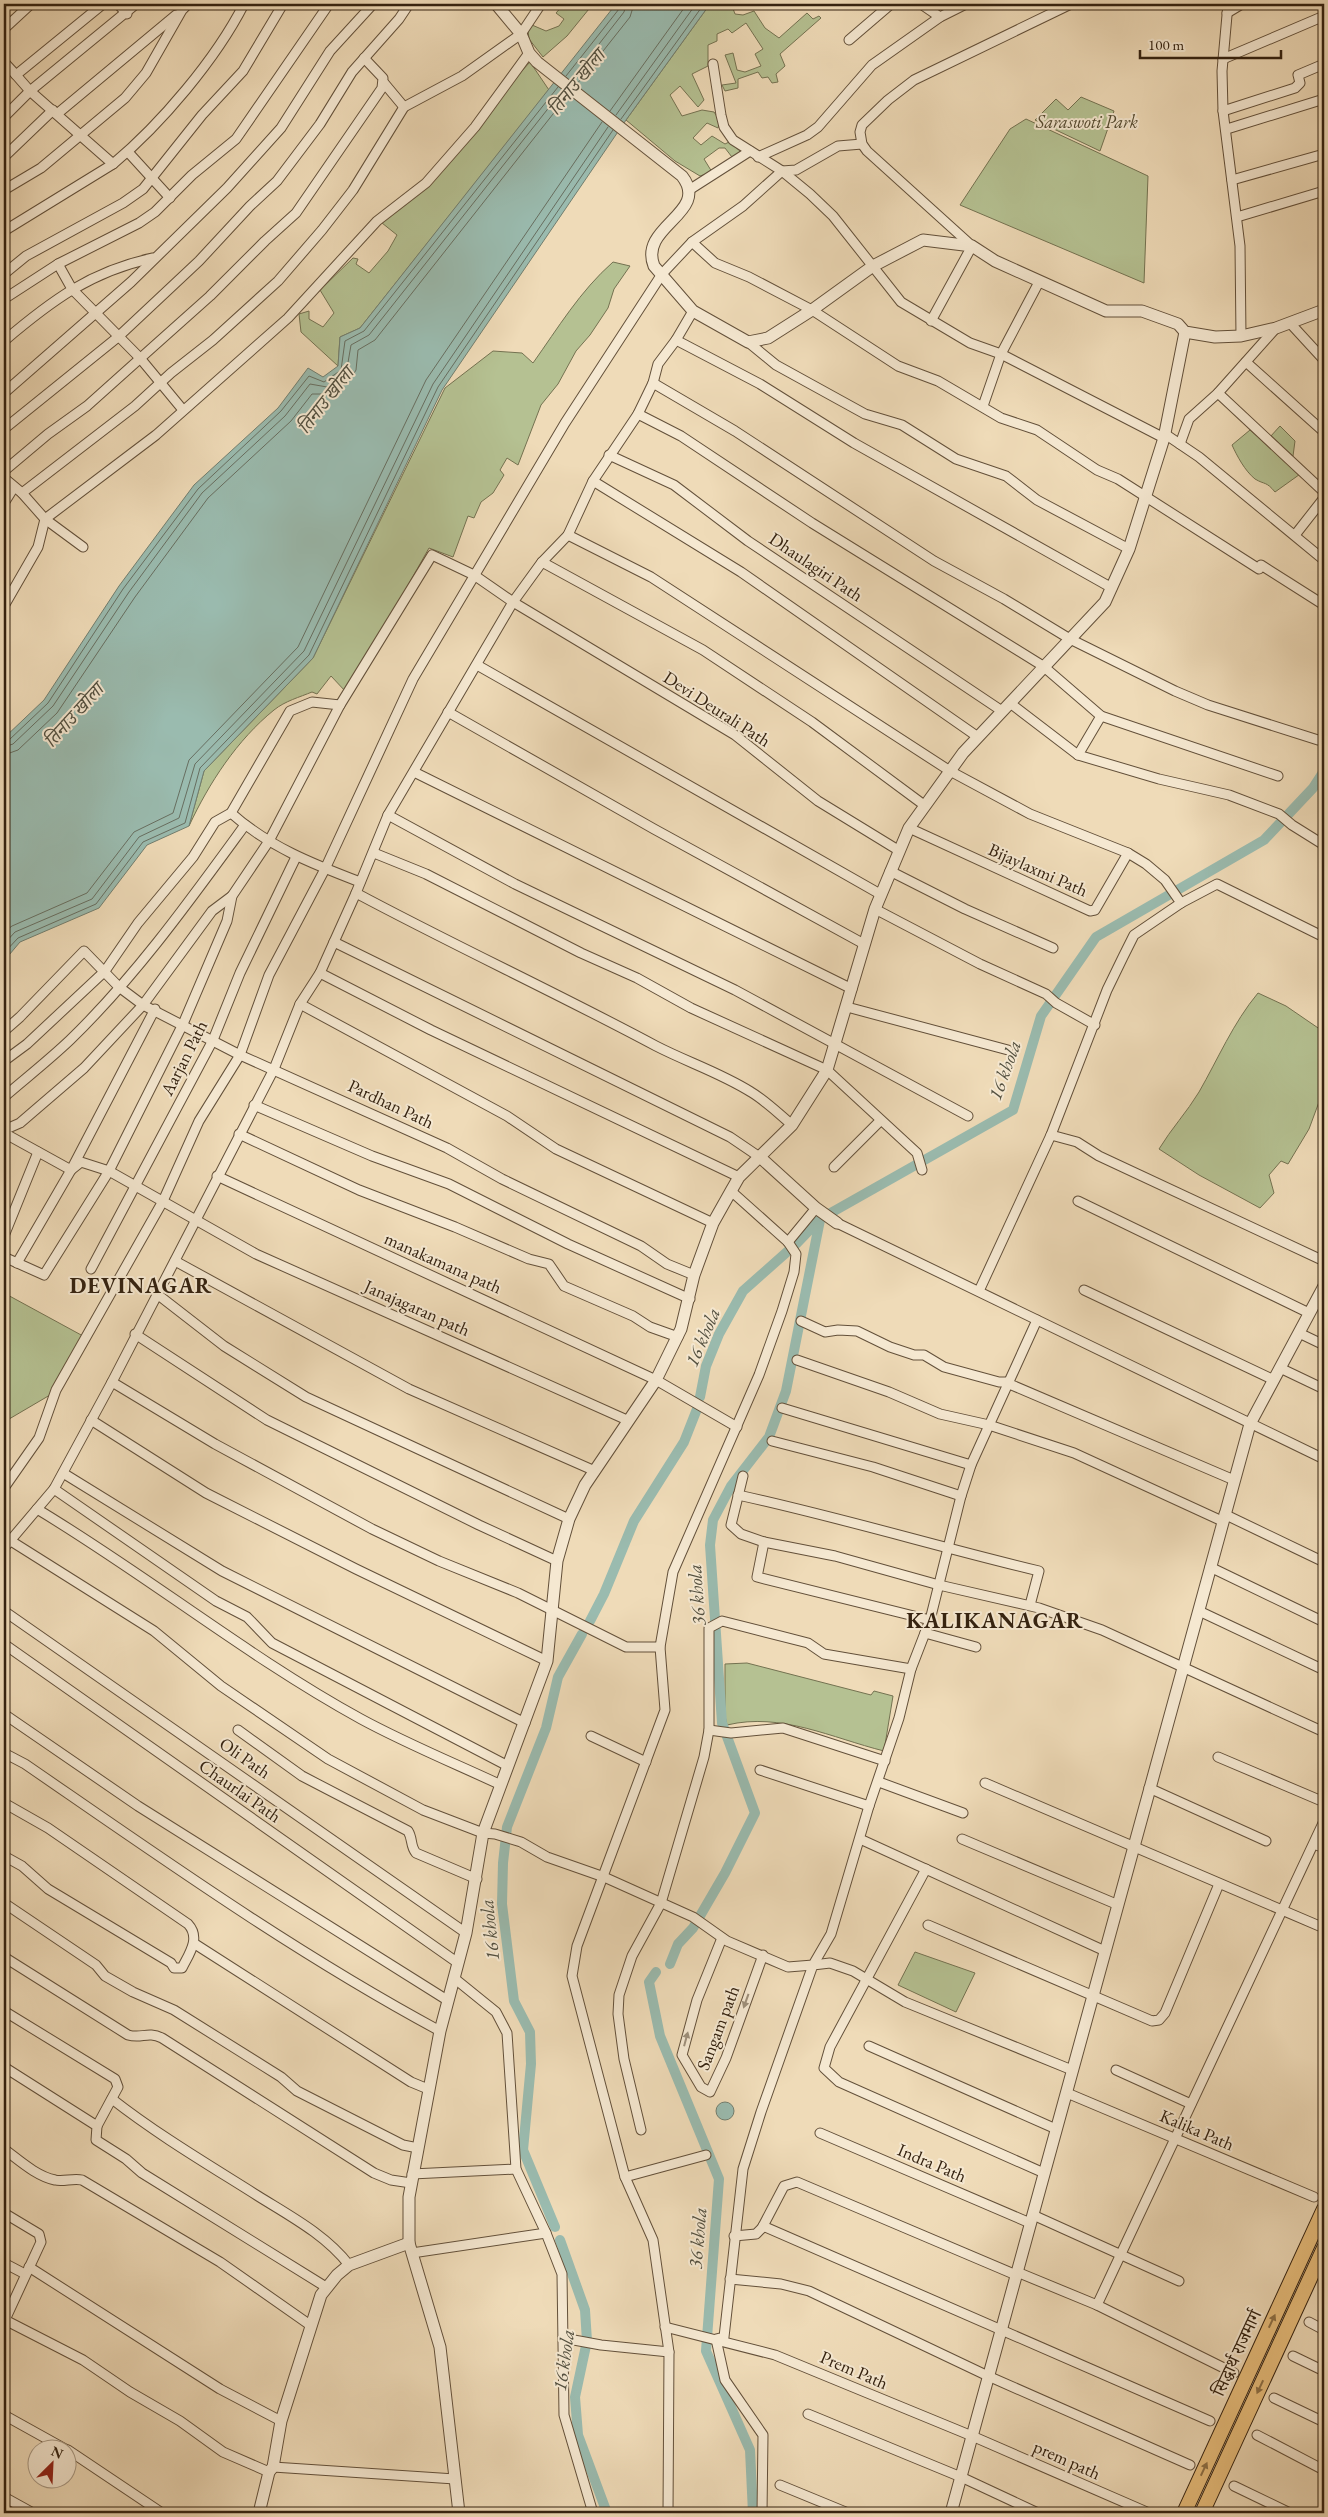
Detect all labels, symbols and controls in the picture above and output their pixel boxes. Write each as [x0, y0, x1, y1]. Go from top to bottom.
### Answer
scale bar [1140, 28, 1282, 60]
text: 100 m [1148, 35, 1185, 54]
water label: तिनाउ खोला [542, 41, 613, 121]
park label: Saraswoti Park [1035, 110, 1138, 133]
water label: तिनाउ खोला [291, 358, 362, 439]
street label: Dhaulagiri Path [765, 527, 868, 606]
street label: Devi Deurali Path [659, 665, 775, 752]
water label: तिनाउ खोला [38, 675, 112, 753]
street label: Bijaylaxmi Path [985, 837, 1091, 902]
street label: Aarjan Path [154, 1016, 212, 1100]
water label: 16 khola [982, 1037, 1027, 1103]
street label: Pardhan Path [345, 1074, 438, 1133]
street label: manakamana path [381, 1226, 505, 1299]
district label: DEVINAGAR [69, 1271, 213, 1300]
street label: Janajagaran path [359, 1273, 474, 1341]
water label: 16 khola [679, 1304, 726, 1370]
water label: 36 khola [682, 1563, 711, 1627]
district label: KALIKANAGAR [906, 1606, 1084, 1635]
street label: Oli Path [215, 1732, 275, 1783]
street label: Chaurlai Path [195, 1754, 286, 1827]
water label: 16 khola [474, 1898, 505, 1962]
street label: Sangam path [691, 1982, 744, 2073]
one-way arrow [742, 1993, 749, 2008]
one-way arrow [682, 2032, 690, 2047]
street label: Kalika Path [1157, 2104, 1238, 2155]
street label: Indra Path [894, 2138, 970, 2187]
water label: 36 khola [682, 2206, 713, 2270]
street label: सिद्धार्थ राजमार्ग [1206, 2305, 1267, 2400]
one-way arrow [1269, 2314, 1277, 2328]
water label: 16 khola [547, 2328, 580, 2392]
street label: Prem Path [817, 2345, 892, 2394]
one-way arrow [1255, 2380, 1263, 2394]
street label: prem path [1030, 2435, 1104, 2485]
north arrow [28, 2440, 78, 2490]
text: N [48, 2442, 67, 2463]
one-way arrow [1200, 2462, 1208, 2476]

